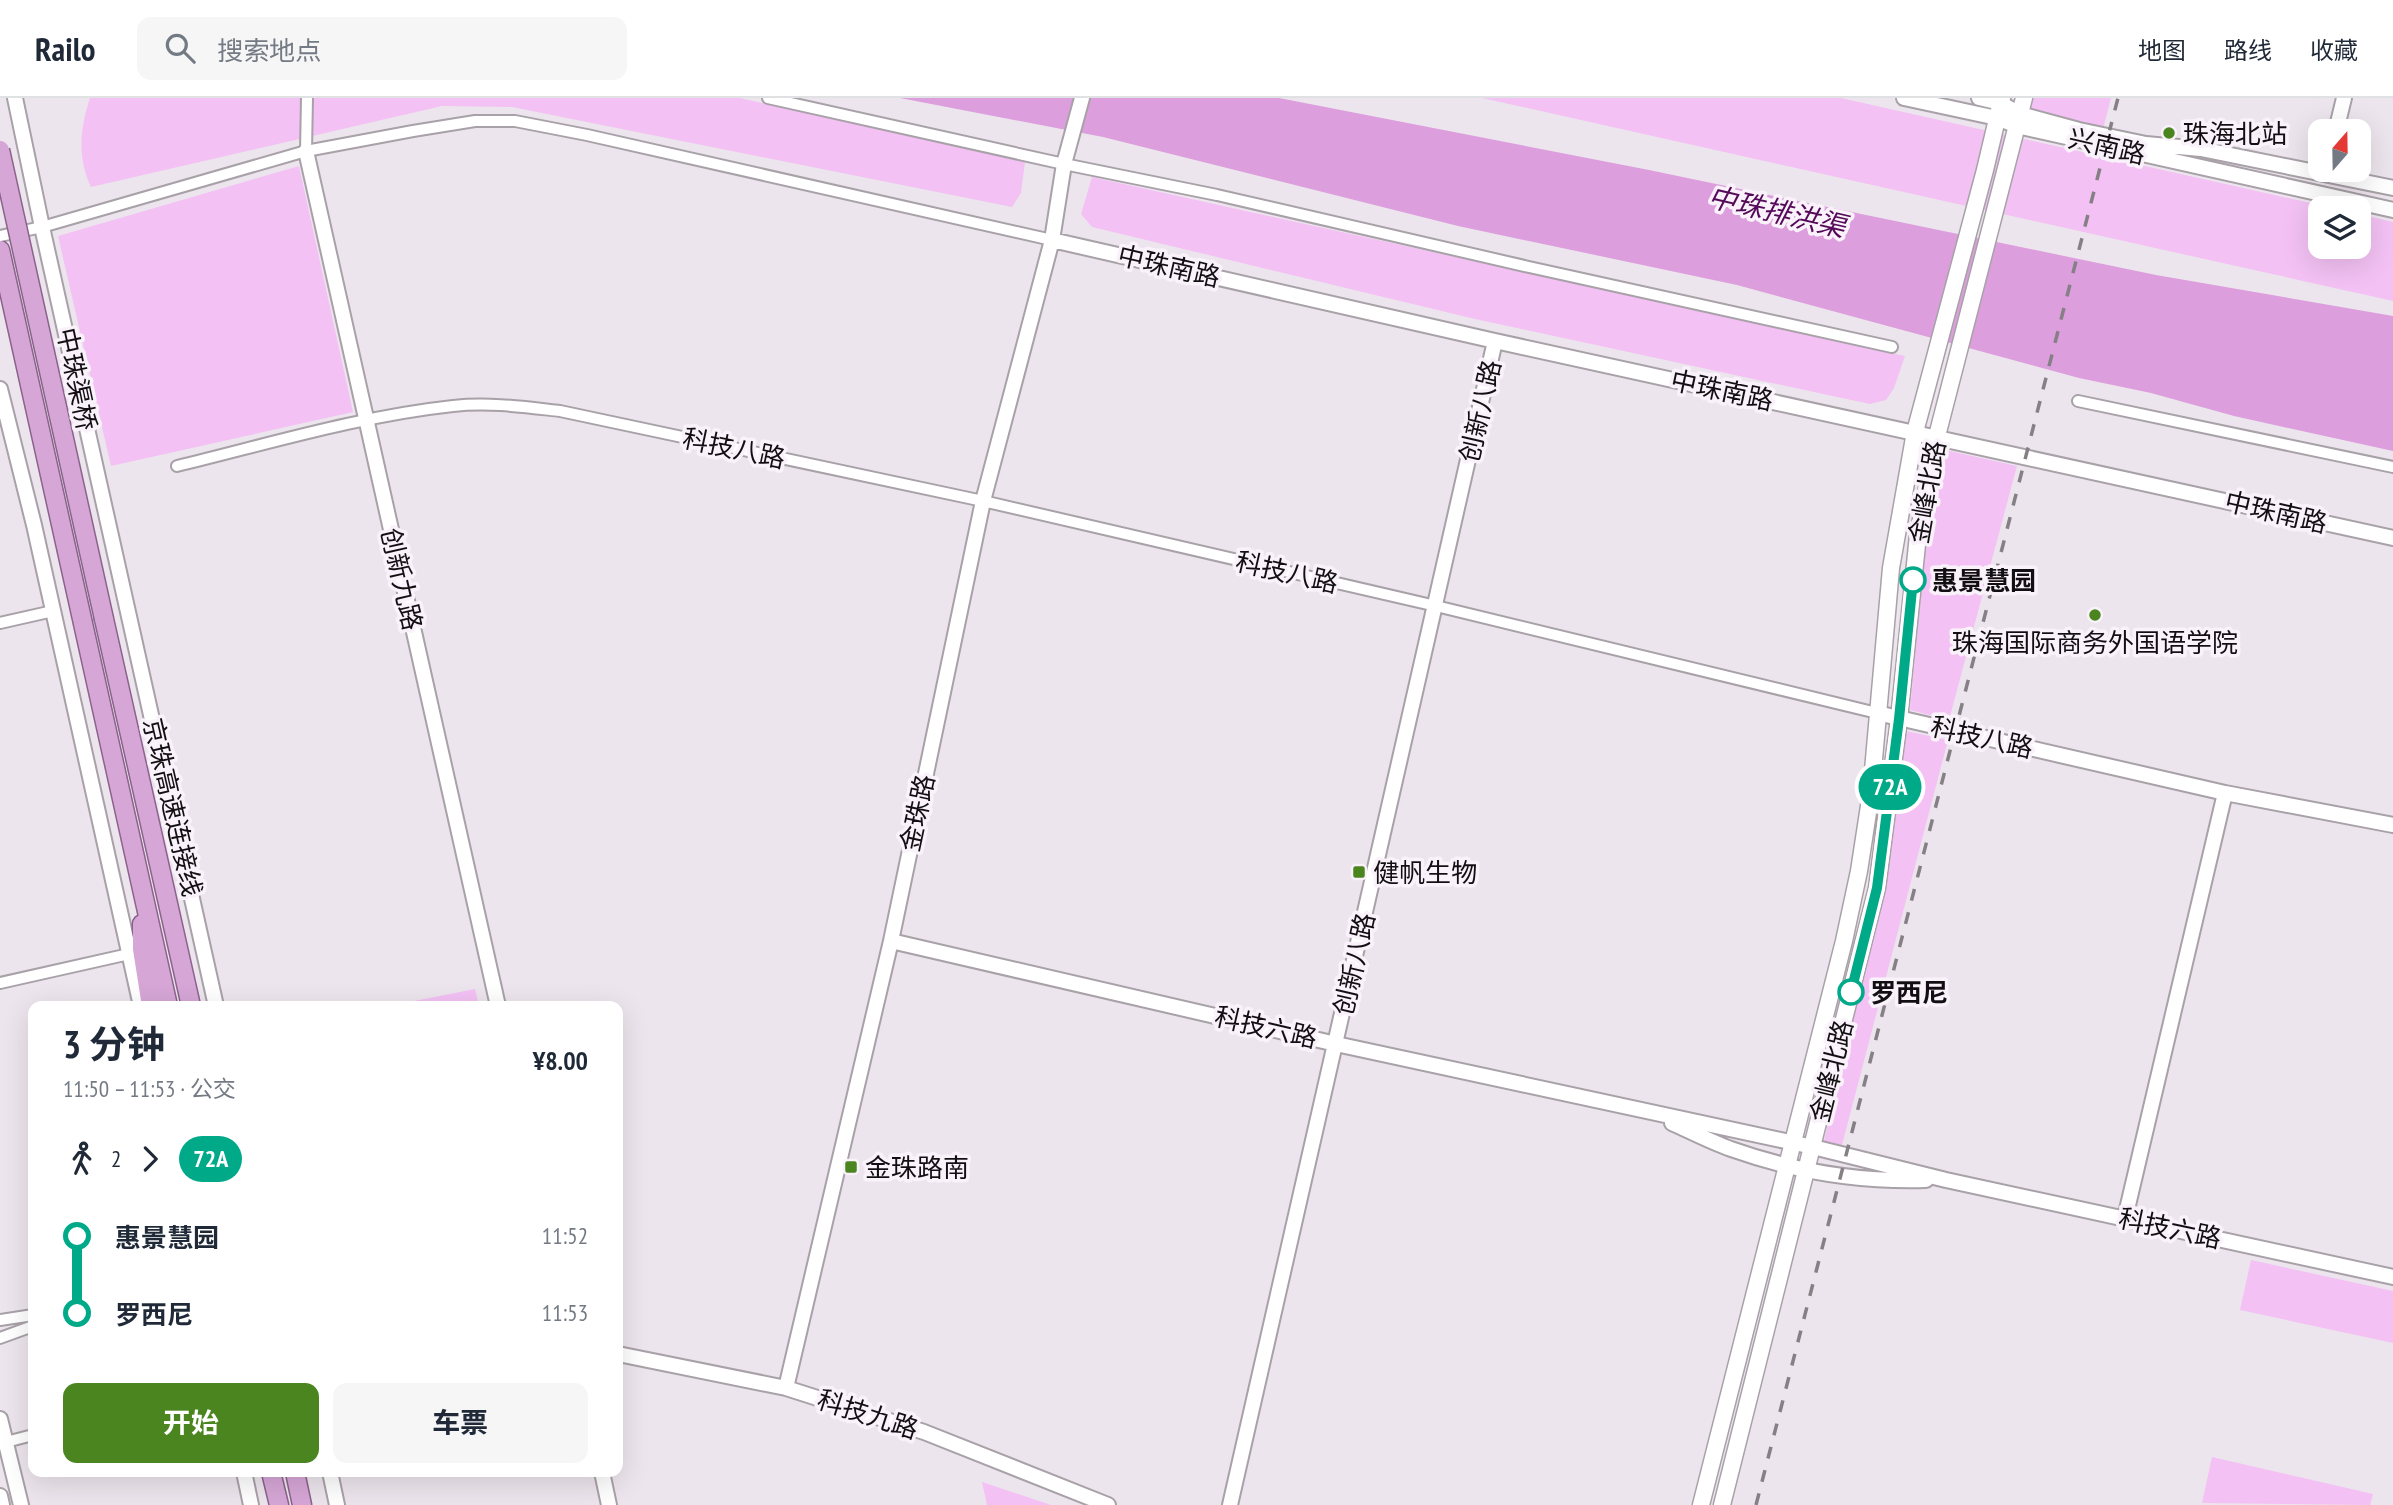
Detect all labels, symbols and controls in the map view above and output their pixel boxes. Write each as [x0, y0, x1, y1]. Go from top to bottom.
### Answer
search box [137, 17, 627, 80]
text: Railo [35, 27, 95, 70]
icon: search [161, 29, 199, 67]
text: 搜索地点 [217, 34, 321, 67]
text: 地图 [2138, 35, 2186, 66]
text: 路线 [2224, 35, 2272, 66]
text: 收藏 [2310, 35, 2358, 66]
place label: 珠海北站 [2183, 117, 2287, 150]
north arrow [2308, 119, 2371, 182]
map controls [2308, 119, 2371, 259]
street label: 兴南路 [2065, 121, 2149, 171]
marker: 珠海北站 [2161, 125, 2177, 141]
water label: 中珠排洪渠 [1705, 177, 1853, 246]
button: layers [2308, 196, 2371, 259]
street label: 中珠南路 [1115, 238, 1223, 294]
street label: 中珠渠桥 [50, 325, 104, 433]
street label: 创新八路 [1452, 357, 1508, 465]
street label: 中珠南路 [1668, 363, 1776, 417]
street label: 科技八路 [680, 421, 788, 475]
street label: 金峰北路 [1902, 438, 1952, 546]
street label: 中珠南路 [2222, 484, 2330, 540]
street label: 创新九路 [374, 525, 430, 633]
street label: 科技八路 [1233, 544, 1341, 600]
place label: 惠景慧园 [1932, 564, 2036, 597]
marker: 惠景慧园 [1900, 567, 1926, 593]
marker: 珠海国际商务外国语学院 [2087, 607, 2103, 623]
place label: 珠海国际商务外国语学院 [1952, 626, 2238, 659]
street label: 科技八路 [1928, 709, 2036, 765]
street label: 京珠高速连接线 [136, 715, 210, 899]
line badge: 72A [1850, 764, 1930, 810]
street label: 金珠路 [893, 771, 941, 855]
text: 72A [1873, 771, 1907, 802]
place label: 健帆生物 [1373, 856, 1477, 889]
marker: 健帆生物 [1351, 864, 1367, 880]
street label: 创新八路 [1326, 910, 1382, 1018]
place label: 罗西尼 [1870, 976, 1948, 1009]
marker: 罗西尼 [1838, 979, 1864, 1005]
street label: 科技六路 [1212, 999, 1320, 1055]
street label: 金峰北路 [1802, 1017, 1860, 1125]
text: 3 分钟 [63, 1019, 165, 1068]
text: ¥8.00 [533, 1044, 588, 1077]
text: 11:50 – 11:53 · 公交 [63, 1074, 236, 1103]
icon: walk [63, 1140, 101, 1178]
icon: forward [131, 1140, 169, 1178]
text: 72A [193, 1143, 228, 1174]
text: 2 [111, 1144, 121, 1173]
place label: 金珠路南 [865, 1151, 969, 1184]
marker: 金珠路南 [843, 1159, 859, 1175]
street label: 科技六路 [2116, 1201, 2224, 1255]
text: 惠景慧园 [115, 1221, 219, 1254]
text: 11:52 [542, 1221, 588, 1250]
text: 罗西尼 [115, 1298, 193, 1331]
text: 11:53 [542, 1298, 588, 1327]
street label: 科技九路 [813, 1382, 923, 1446]
button: 开始 [63, 1383, 319, 1463]
button: 车票 [333, 1383, 588, 1463]

